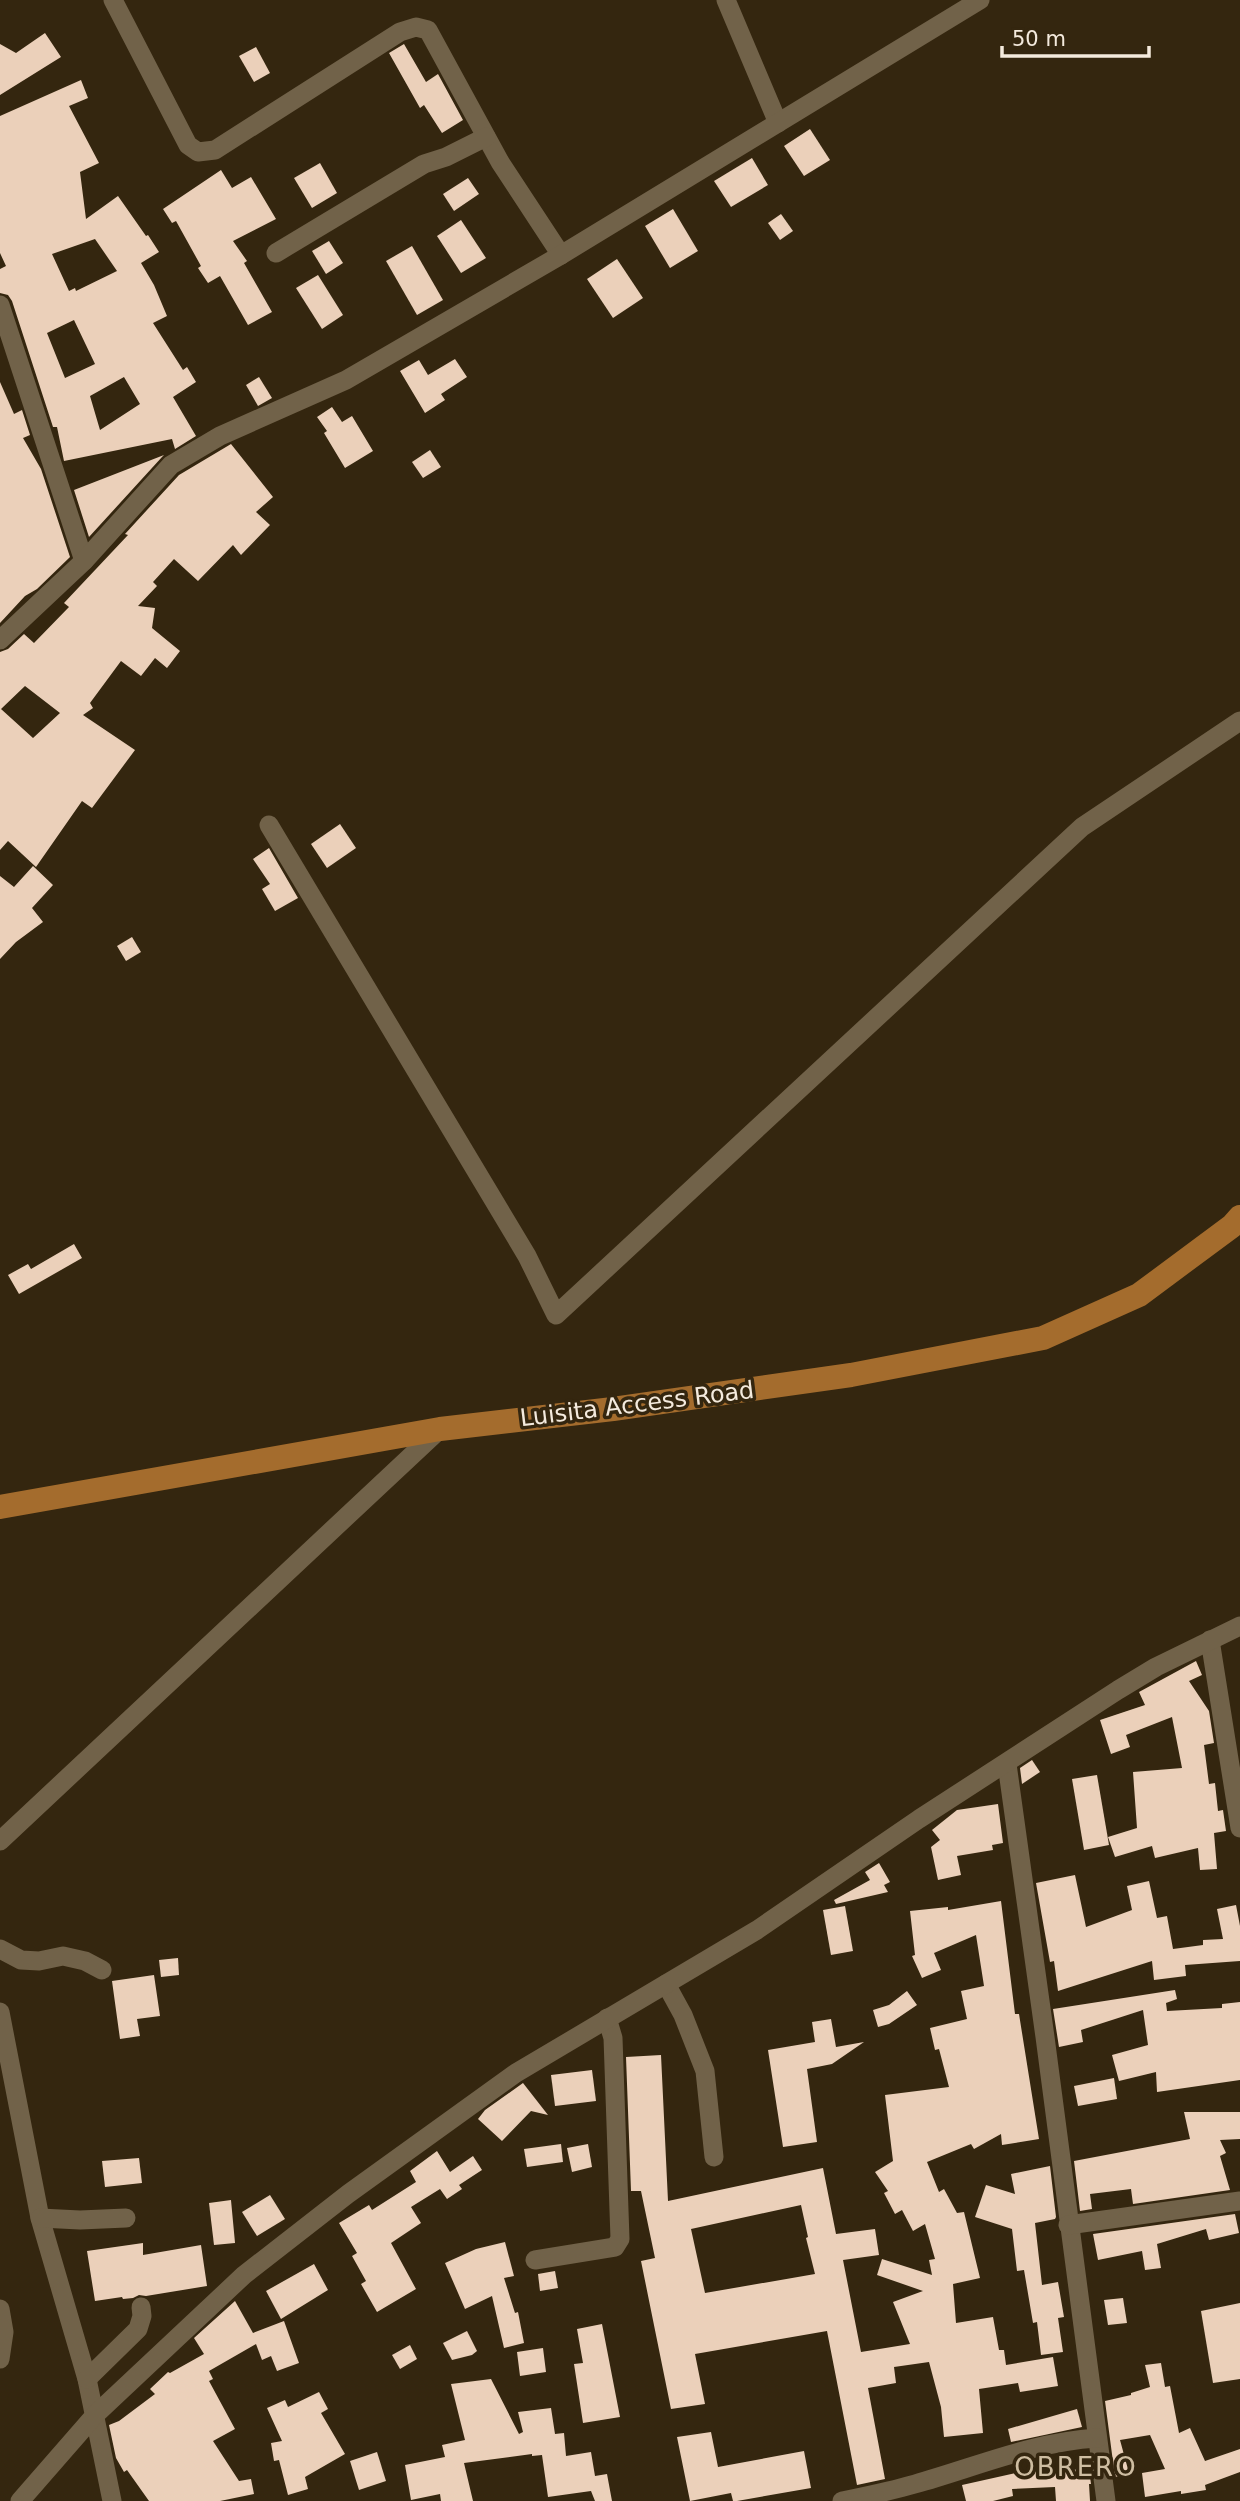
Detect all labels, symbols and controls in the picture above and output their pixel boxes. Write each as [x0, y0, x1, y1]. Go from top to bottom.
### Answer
scale bar [1002, 14, 1149, 58]
text: 50 m [1012, 27, 1066, 51]
street label: Luisita Access Road [518, 1376, 756, 1432]
district label: OBRERO [1014, 2452, 1138, 2482]

